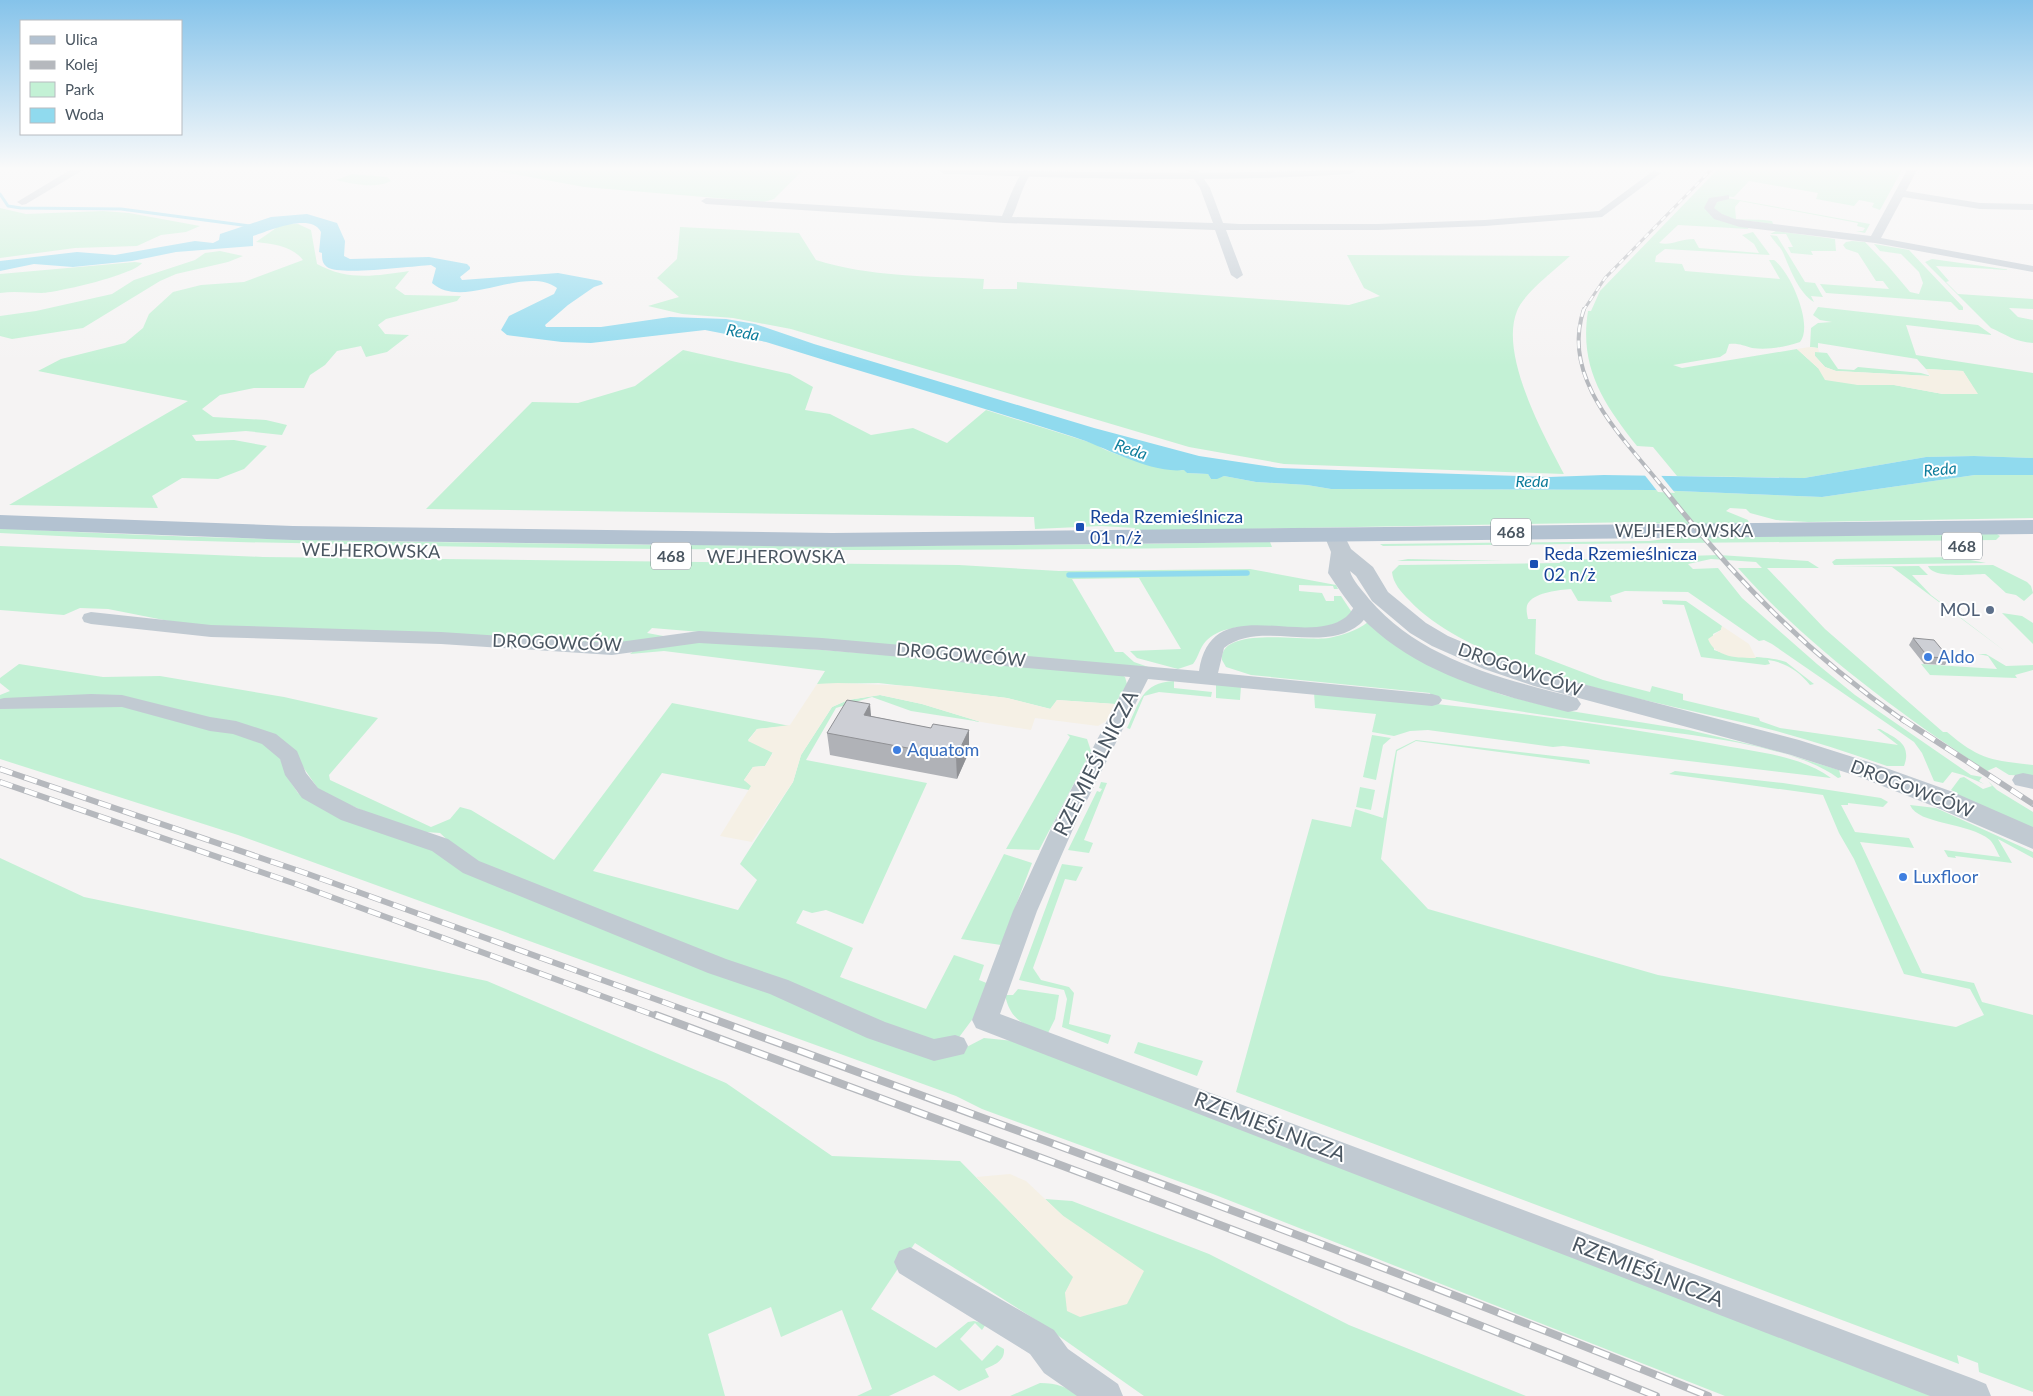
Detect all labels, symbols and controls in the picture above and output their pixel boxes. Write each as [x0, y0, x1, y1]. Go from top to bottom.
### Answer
legend [20, 20, 182, 135]
text: Ulica [65, 30, 98, 48]
text: Kolej [65, 55, 98, 73]
text: Park [65, 80, 95, 98]
text: Woda [65, 105, 104, 123]
water label: Reda [725, 319, 761, 344]
water label: Reda [1112, 434, 1150, 463]
water label: Reda [1923, 458, 1957, 479]
water label: Reda [1515, 471, 1549, 490]
place label: Reda Rzemieślnicza 01 n/ż [1090, 505, 1243, 548]
road number: 468 [1491, 518, 1531, 546]
street label: WEJHEROWSKA [1615, 519, 1754, 541]
marker: Reda Rzemieślnicza 01 n/ż [1074, 521, 1086, 533]
road number: 468 [1942, 532, 1982, 560]
street label: WEJHEROWSKA [302, 538, 441, 562]
road number: 468 [651, 542, 691, 570]
place label: Reda Rzemieślnicza 02 n/ż [1544, 542, 1697, 585]
street label: WEJHEROWSKA [707, 545, 846, 567]
marker: Reda Rzemieślnicza 02 n/ż [1528, 558, 1540, 570]
place label: MOL [1940, 598, 1980, 620]
marker: MOL [1984, 604, 1996, 616]
street label: DROGOWCÓW [492, 629, 623, 655]
street label: DROGOWCÓW [896, 637, 1027, 671]
street label: DROGOWCÓW [1455, 638, 1586, 701]
place label: Aldo [1938, 645, 1975, 667]
marker: Aldo [1922, 651, 1934, 663]
street label: RZEMIEŚLNICZA [1047, 684, 1143, 839]
place label: Aquatom [907, 738, 979, 760]
marker: Aquatom [891, 744, 903, 756]
street label: DROGOWCÓW [1848, 755, 1977, 822]
place label: Luxfloor [1913, 865, 1979, 887]
marker: Luxfloor [1897, 871, 1909, 883]
street label: RZEMIEŚLNICZA [1191, 1085, 1351, 1166]
street label: RZEMIEŚLNICZA [1569, 1230, 1729, 1311]

